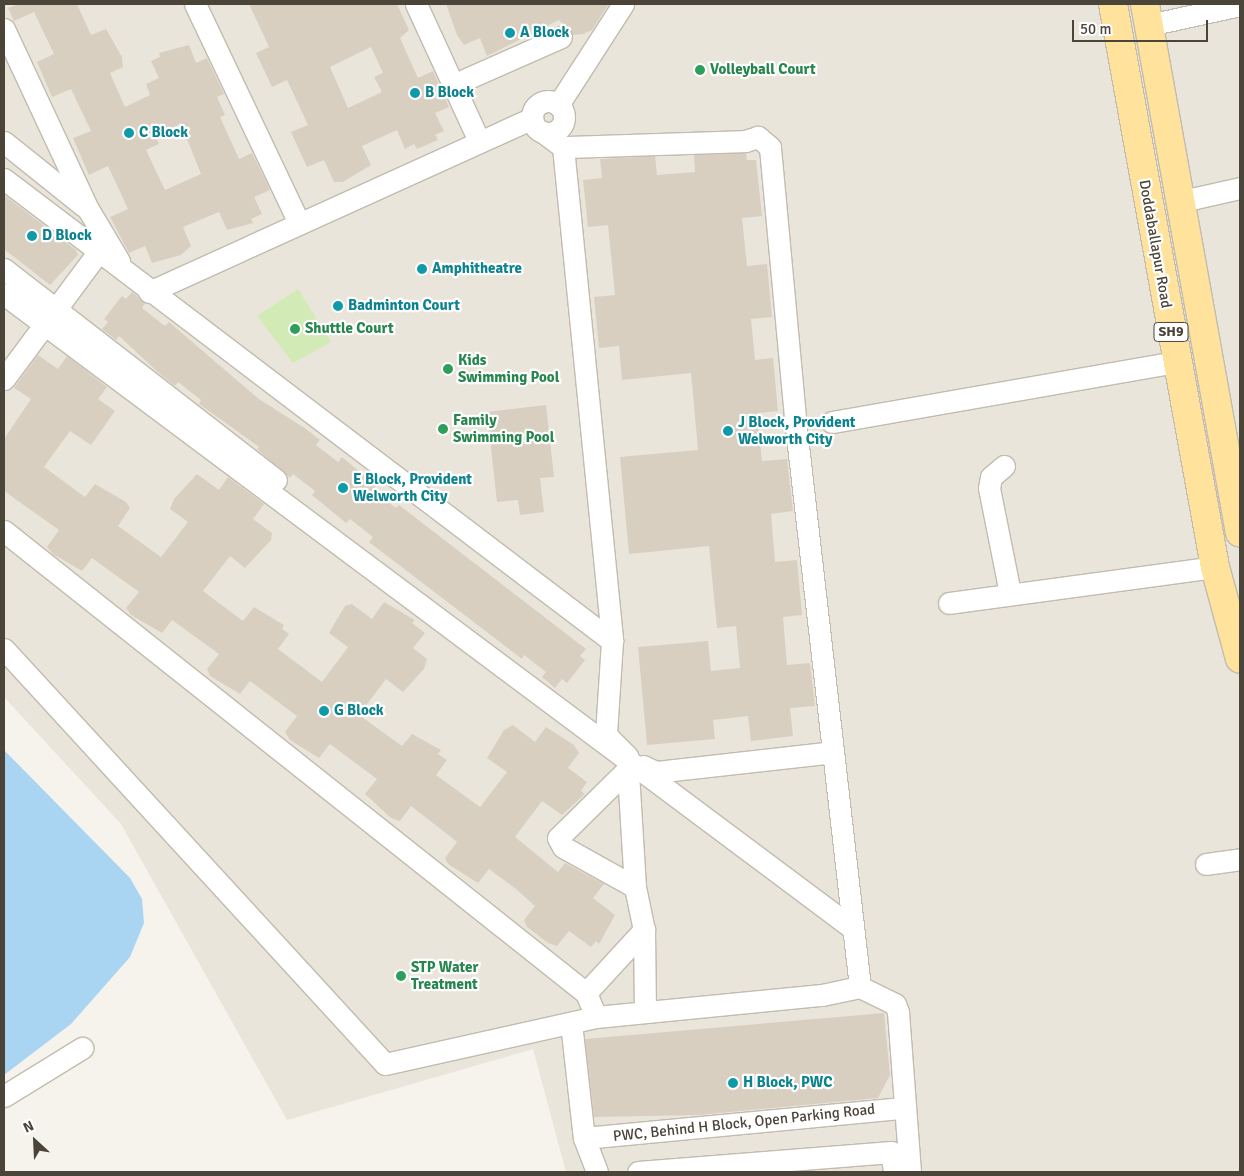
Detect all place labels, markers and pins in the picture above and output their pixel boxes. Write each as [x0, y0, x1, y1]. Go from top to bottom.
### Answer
place label: A Block [520, 24, 569, 42]
marker: A Block [504, 27, 516, 39]
place label: Volleyball Court [710, 61, 816, 79]
marker: Volleyball Court [694, 64, 706, 76]
place label: B Block [425, 84, 474, 102]
marker: B Block [409, 87, 421, 99]
place label: C Block [139, 124, 188, 142]
marker: C Block [123, 127, 135, 139]
place label: D Block [42, 227, 92, 245]
marker: D Block [26, 230, 38, 242]
place label: Amphitheatre [432, 260, 522, 278]
marker: Amphitheatre [416, 263, 428, 275]
place label: Badminton Court [348, 297, 460, 315]
marker: Badminton Court [332, 300, 344, 312]
place label: Shuttle Court [305, 320, 394, 338]
marker: Shuttle Court [289, 323, 301, 335]
place label: Kids Swimming Pool [458, 351, 559, 386]
marker: Kids Swimming Pool [442, 363, 454, 375]
place label: Family Swimming Pool [453, 411, 554, 446]
place label: J Block, Provident Welworth City [738, 413, 855, 448]
marker: Family Swimming Pool [437, 423, 449, 435]
marker: J Block, Provident Welworth City [722, 425, 734, 437]
place label: E Block, Provident Welworth City [353, 470, 472, 505]
marker: E Block, Provident Welworth City [337, 482, 349, 494]
place label: G Block [334, 702, 384, 720]
marker: G Block [318, 705, 330, 717]
place label: STP Water Treatment [411, 958, 478, 993]
marker: STP Water Treatment [395, 970, 407, 982]
place label: H Block, PWC [743, 1074, 832, 1092]
marker: H Block, PWC [727, 1077, 739, 1089]

